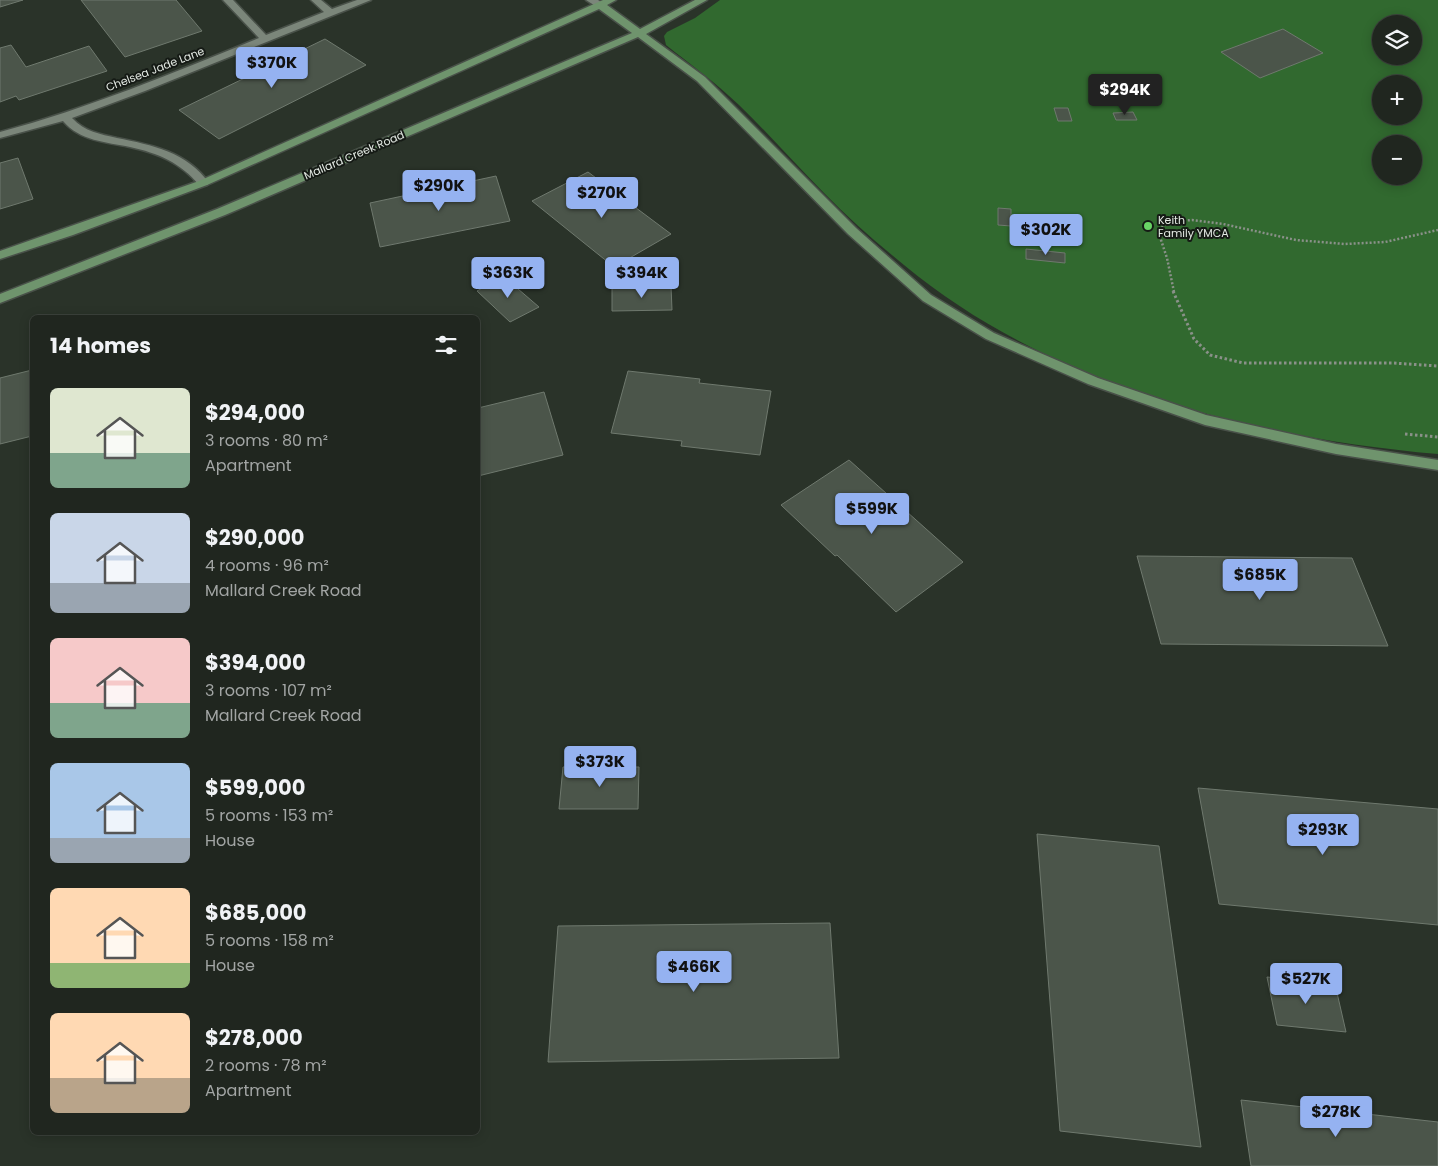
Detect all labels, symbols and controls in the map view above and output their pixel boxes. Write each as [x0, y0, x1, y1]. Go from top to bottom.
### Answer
map controls [1372, 15, 1422, 185]
button: layers [1372, 15, 1422, 65]
street label: Chelsea Jade Lane [103, 43, 207, 95]
pin: $370K [237, 46, 307, 89]
text: $370K [247, 51, 297, 74]
pin: $294K [1090, 74, 1160, 116]
button: + [1372, 75, 1422, 125]
text: $294K [1099, 78, 1151, 101]
street label: Mallard Creek Road [301, 127, 407, 183]
button: − [1372, 135, 1422, 185]
pin: $290K [404, 170, 474, 212]
text: $290K [413, 174, 465, 197]
pin: $270K [567, 176, 637, 219]
text: $270K [577, 181, 627, 204]
place label: Keith Family YMCA [1158, 212, 1229, 241]
pin: $302K [1011, 214, 1081, 256]
text: $302K [1021, 218, 1071, 241]
marker: Keith Family YMCA [1142, 220, 1154, 232]
pin: $363K [473, 256, 543, 299]
pin: $394K [607, 256, 677, 299]
text: $363K [482, 261, 534, 284]
text: $394K [616, 261, 668, 284]
text: 14 homes [50, 331, 151, 360]
icon: filters [432, 331, 460, 359]
text: $294,000 [205, 398, 305, 427]
icon: home [90, 408, 150, 468]
text: 3 rooms · 80 m² [205, 429, 328, 452]
text: Apartment [205, 454, 292, 477]
pin: $599K [837, 492, 907, 535]
text: $599K [846, 497, 898, 520]
text: $290,000 [205, 523, 305, 552]
icon: home [90, 533, 150, 593]
text: 4 rooms · 96 m² [205, 554, 329, 577]
pin: $685K [1225, 558, 1295, 601]
text: $685K [1234, 563, 1286, 586]
text: Mallard Creek Road [205, 579, 362, 602]
text: $394,000 [205, 648, 306, 677]
icon: home [90, 658, 150, 718]
text: 3 rooms · 107 m² [205, 679, 332, 702]
text: Mallard Creek Road [205, 704, 362, 727]
pin: $373K [565, 746, 635, 788]
text: $373K [575, 750, 625, 773]
text: $599,000 [205, 773, 305, 802]
icon: home [90, 783, 150, 843]
text: 5 rooms · 153 m² [205, 804, 333, 827]
pin: $293K [1288, 814, 1358, 856]
text: $293K [1298, 818, 1348, 841]
text: House [205, 829, 255, 852]
text: $685,000 [205, 898, 307, 927]
icon: home [90, 908, 150, 968]
text: 5 rooms · 158 m² [205, 929, 334, 952]
pin: $466K [659, 950, 729, 993]
text: House [205, 954, 255, 977]
text: $466K [668, 955, 720, 978]
pin: $527K [1271, 962, 1341, 1005]
text: $527K [1281, 967, 1331, 990]
text: $278,000 [205, 1023, 303, 1052]
icon: home [90, 1033, 150, 1093]
text: 2 rooms · 78 m² [205, 1054, 327, 1077]
text: Apartment [205, 1079, 292, 1102]
pin: $278K [1301, 1096, 1371, 1138]
text: $278K [1311, 1100, 1361, 1123]

